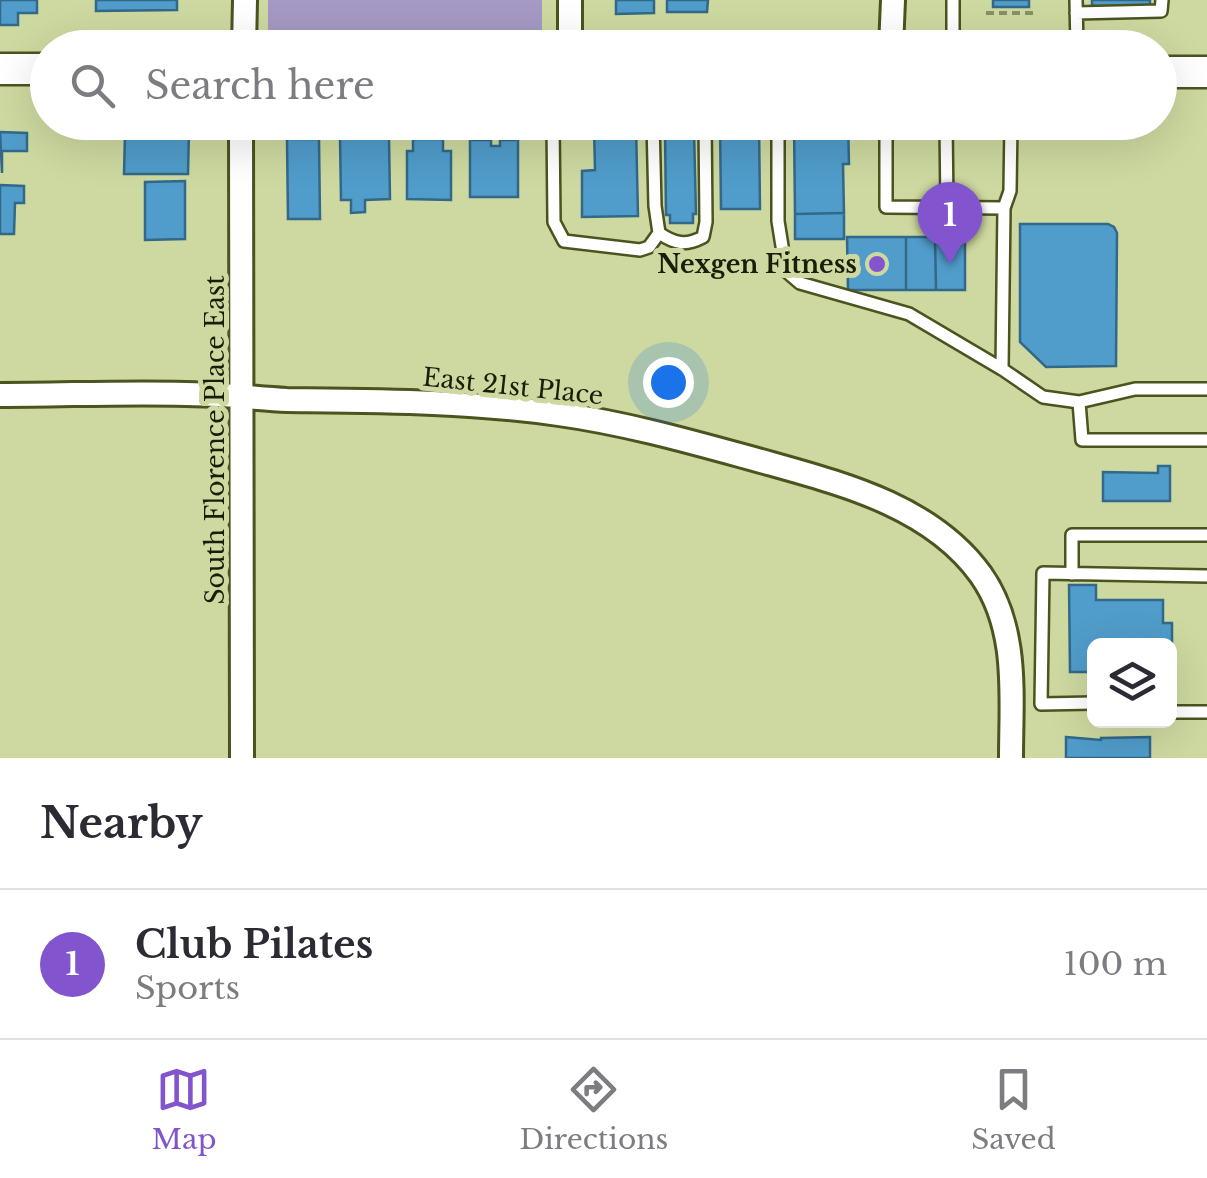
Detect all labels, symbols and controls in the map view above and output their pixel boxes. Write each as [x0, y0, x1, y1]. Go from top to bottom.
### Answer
search box [30, 30, 1177, 140]
icon: search [65, 58, 120, 113]
text: Search here [145, 62, 375, 109]
pin: 1 [918, 182, 982, 264]
place label: Nexgen Fitness [657, 249, 857, 280]
marker: Nexgen Fitness [866, 253, 888, 275]
street label: South Florence Place East [200, 275, 231, 605]
your location [643, 357, 694, 408]
street label: East 21st Place [421, 362, 605, 411]
map controls [1087, 638, 1177, 728]
button: layers [1087, 638, 1177, 728]
text: Nearby [40, 797, 203, 849]
text: Club Pilates [135, 921, 373, 968]
text: 1 [66, 944, 79, 984]
text: 100 m [1064, 944, 1167, 984]
text: Sports [135, 968, 240, 1008]
tab: Map [151, 1062, 216, 1157]
tab: Directions [519, 1062, 668, 1157]
tab: Saved [971, 1062, 1056, 1157]

